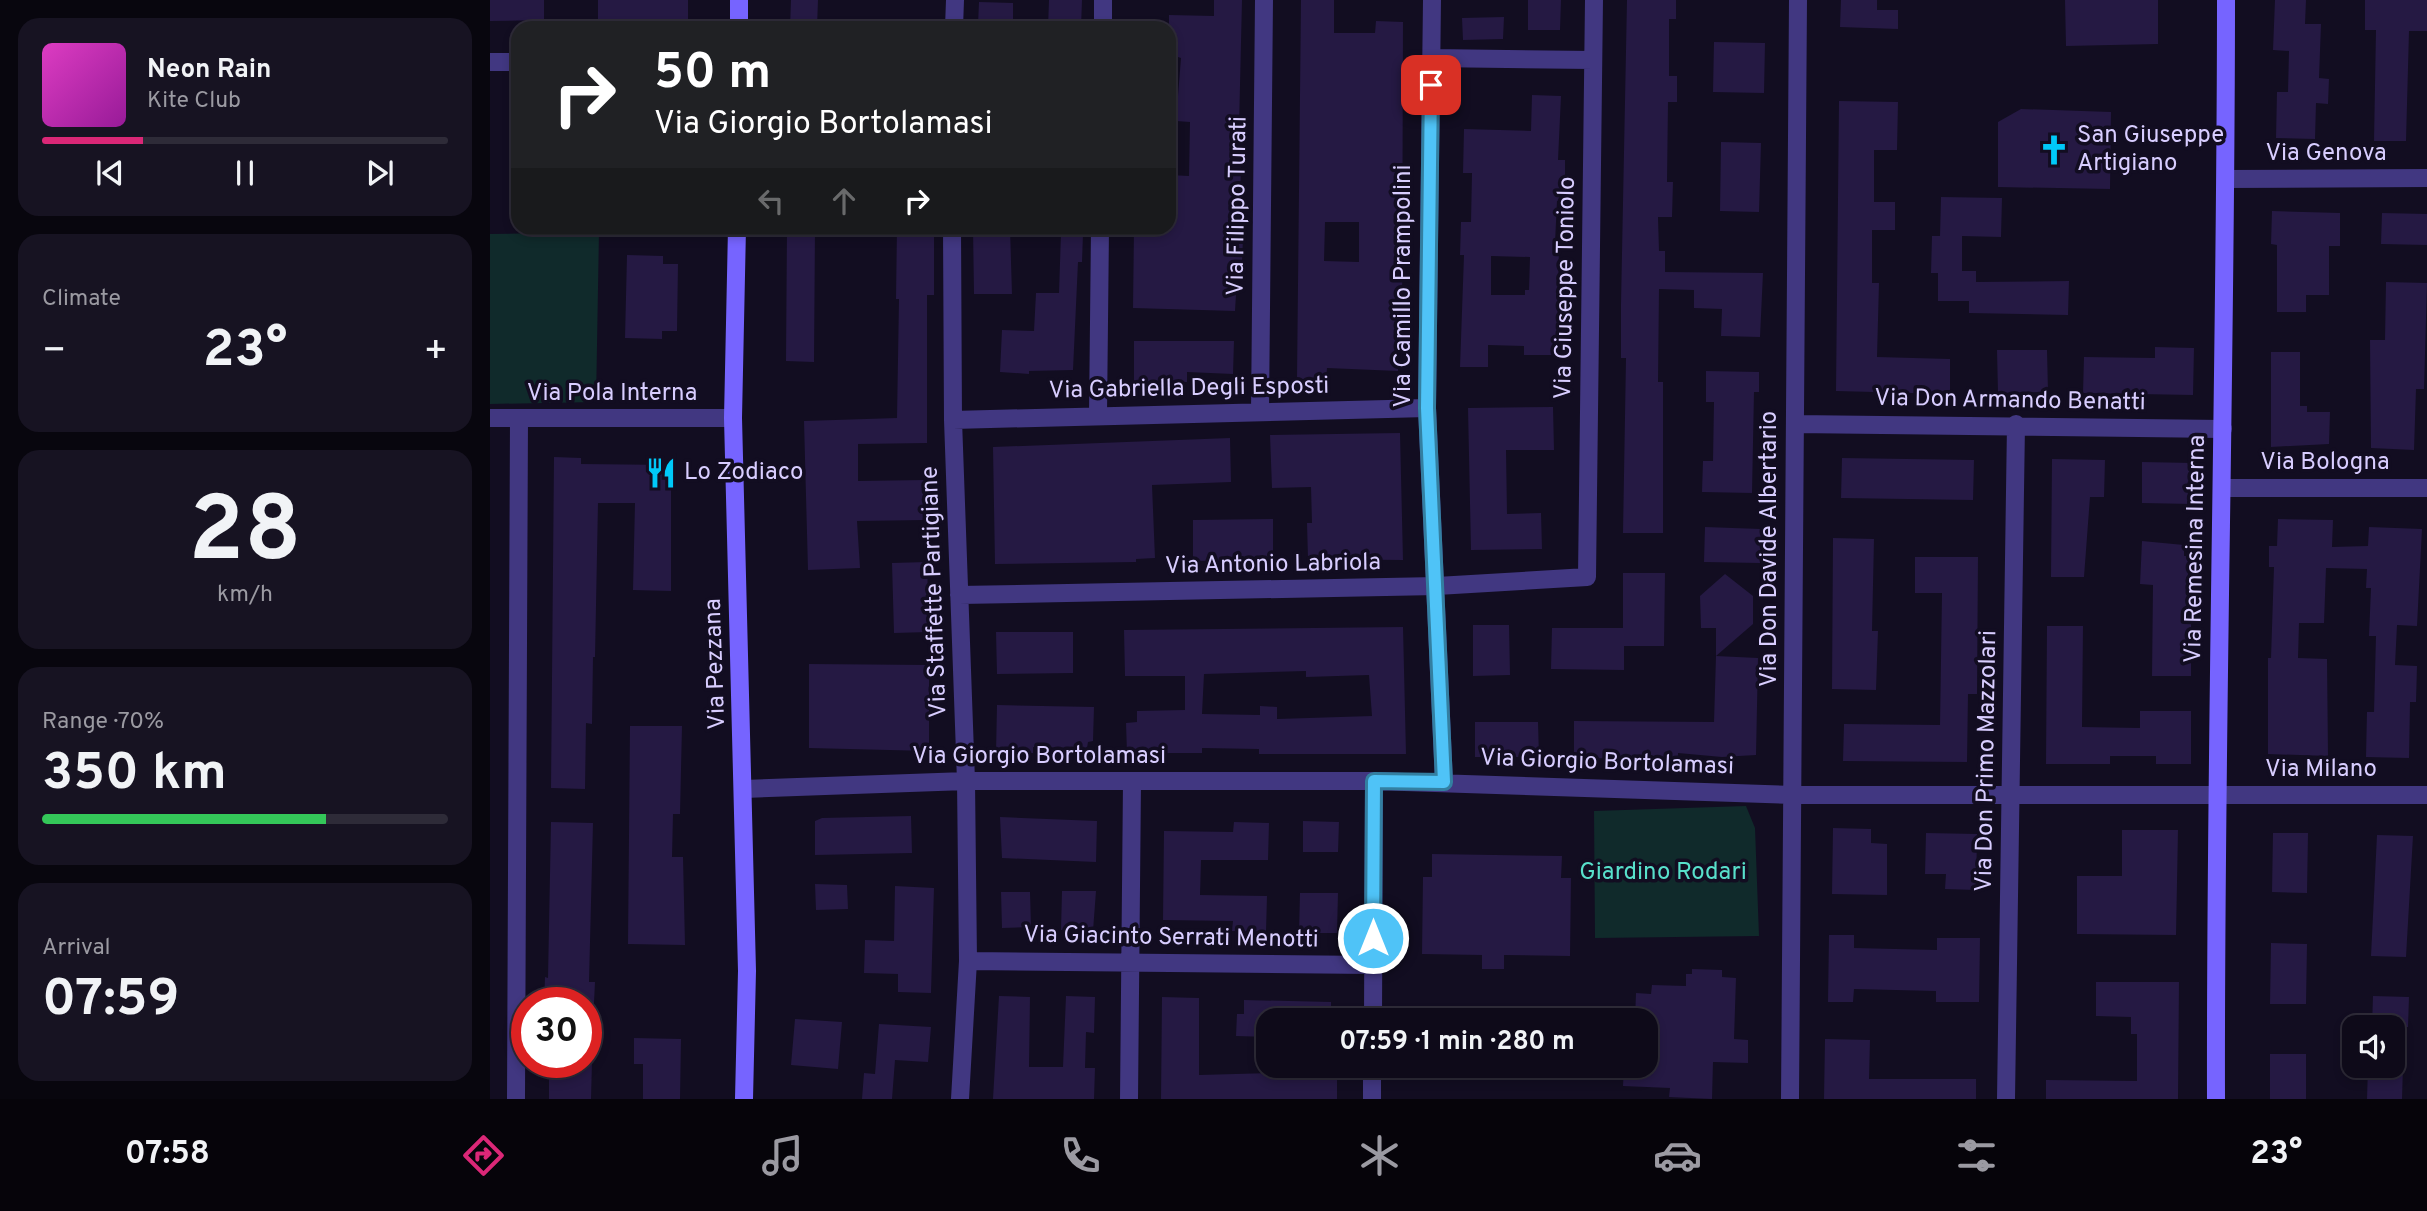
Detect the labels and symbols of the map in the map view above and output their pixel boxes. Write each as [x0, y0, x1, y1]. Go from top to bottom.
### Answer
pin [1401, 55, 1461, 115]
street label: Via Filippo Turati [1221, 116, 1255, 296]
place label: San Giuseppe Artigiano [2077, 121, 2224, 179]
church icon: San Giuseppe Artigiano [2037, 133, 2071, 167]
street label: Via Genova [2265, 139, 2387, 169]
street label: Via Camillo Prampolini [1389, 164, 1419, 408]
street label: Via Giuseppe Toniolo [1549, 176, 1583, 400]
street label: Via Gabriella Degli Esposti [1048, 372, 1330, 406]
street label: Via Pola Interna [527, 379, 697, 409]
street label: Via Don Armando Benatti [1874, 384, 2146, 418]
street label: Via Don Davide Albertario [1755, 411, 1785, 687]
street label: Via Remesina Interna [2179, 434, 2213, 664]
street label: Via Bologna [2260, 448, 2390, 478]
restaurant icon: Lo Zodiaco [644, 456, 678, 490]
place label: Lo Zodiaco [684, 458, 804, 488]
street label: Via Staffette Partigiane [916, 466, 954, 718]
street label: Via Antonio Labriola [1165, 548, 1381, 582]
street label: Via Pezzana [699, 598, 733, 730]
street label: Via Don Primo Mazzolari [1970, 630, 2004, 892]
street label: Via Giorgio Bortolamasi [912, 742, 1166, 772]
street label: Via Giorgio Bortolamasi [1480, 744, 1734, 782]
street label: Via Milano [2265, 755, 2377, 785]
park label: Giardino Rodari [1579, 858, 1747, 888]
position arrow [1336, 901, 1410, 975]
street label: Via Giacinto Serrati Menotti [1023, 920, 1319, 956]
speed limit sign: 30 [511, 987, 602, 1078]

